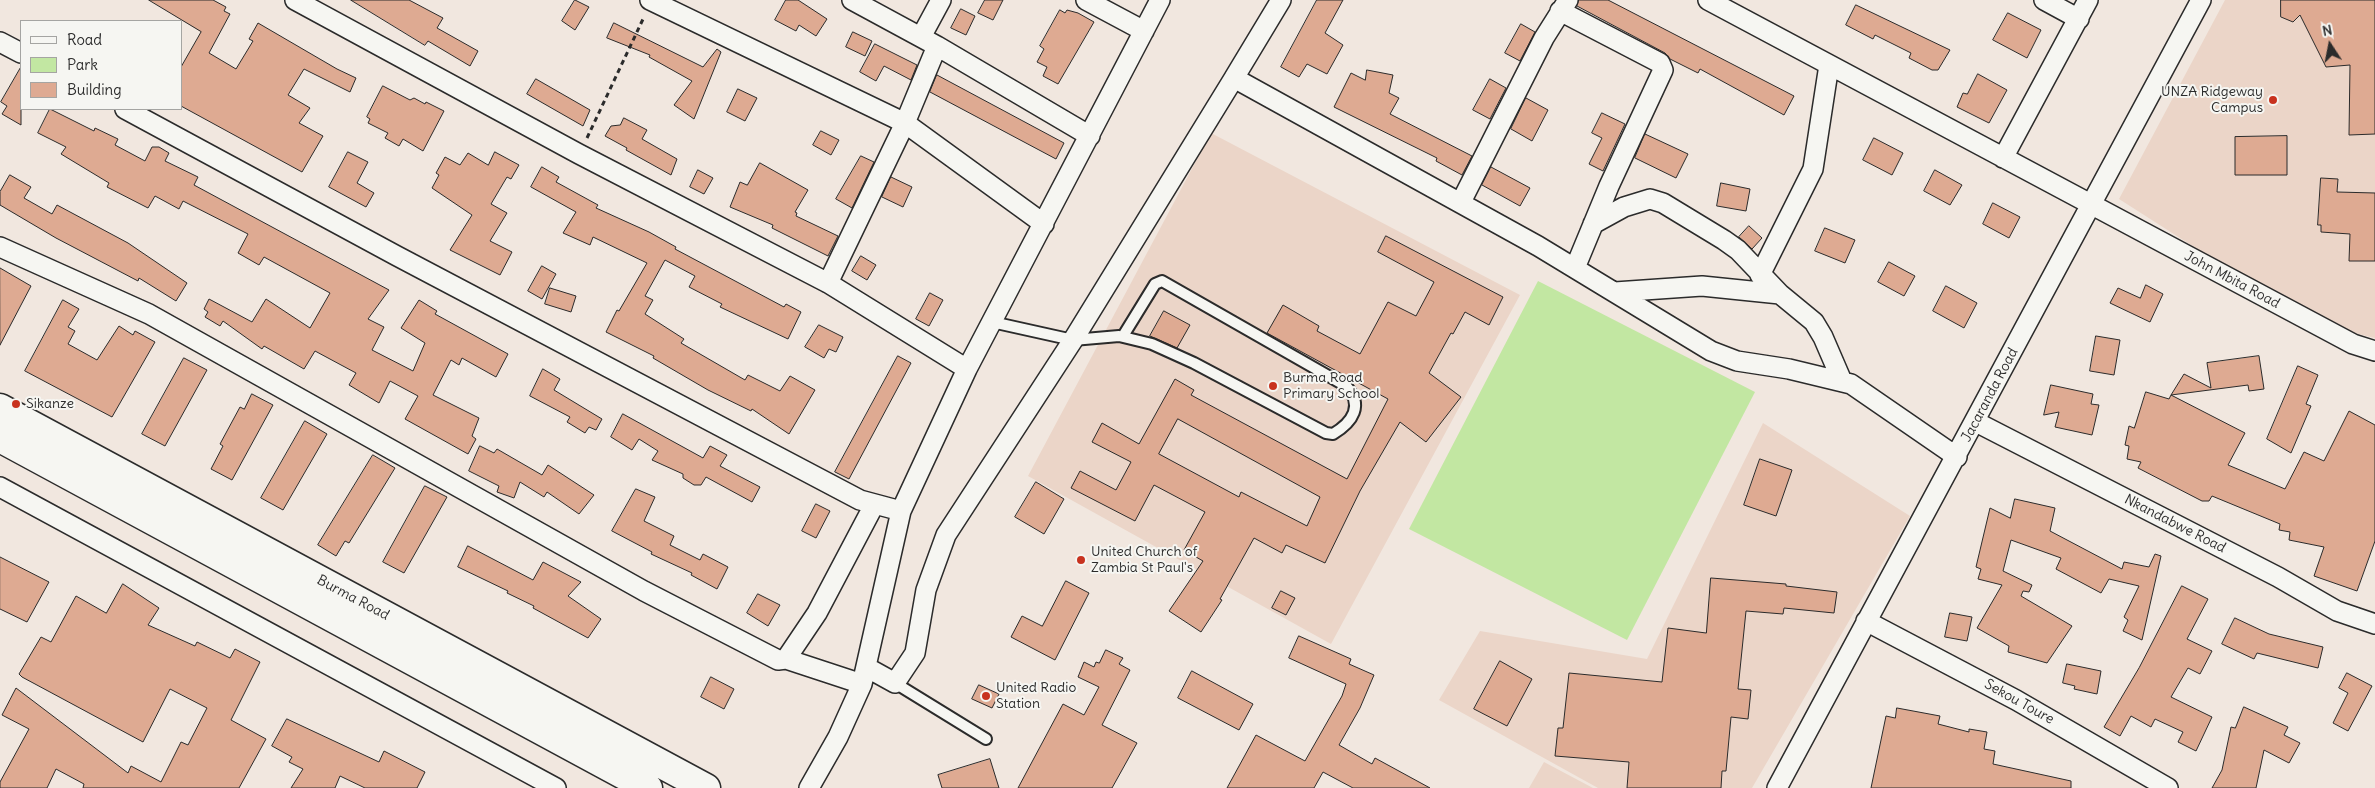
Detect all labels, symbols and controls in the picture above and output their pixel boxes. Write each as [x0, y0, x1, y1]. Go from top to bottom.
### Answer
legend [20, 20, 182, 110]
north arrow [2305, 20, 2355, 70]
text: N [2321, 21, 2334, 40]
text: Road [67, 30, 102, 49]
text: Park [67, 55, 98, 74]
text: Building [67, 80, 122, 99]
place label: UNZA Ridgeway Campus [2161, 84, 2263, 116]
marker: UNZA Ridgeway Campus [2267, 94, 2279, 106]
street label: John Mbita Road [2181, 248, 2283, 312]
street label: Jacaranda Road [1958, 345, 2022, 445]
place label: Burma Road Primary School [1283, 370, 1379, 402]
marker: Burma Road Primary School [1267, 380, 1279, 392]
place label: Sikanze [26, 396, 74, 412]
marker: Sikanze [10, 398, 22, 410]
street label: Nkandabwe Road [2122, 491, 2228, 557]
place label: United Church of Zambia St Paul's [1091, 544, 1197, 576]
marker: United Church of Zambia St Paul's [1075, 554, 1087, 566]
street label: Burma Road [314, 572, 392, 624]
street label: Sekou Toure [1981, 676, 2057, 728]
place label: United Radio Station [996, 680, 1076, 712]
marker: United Radio Station [980, 690, 992, 702]

